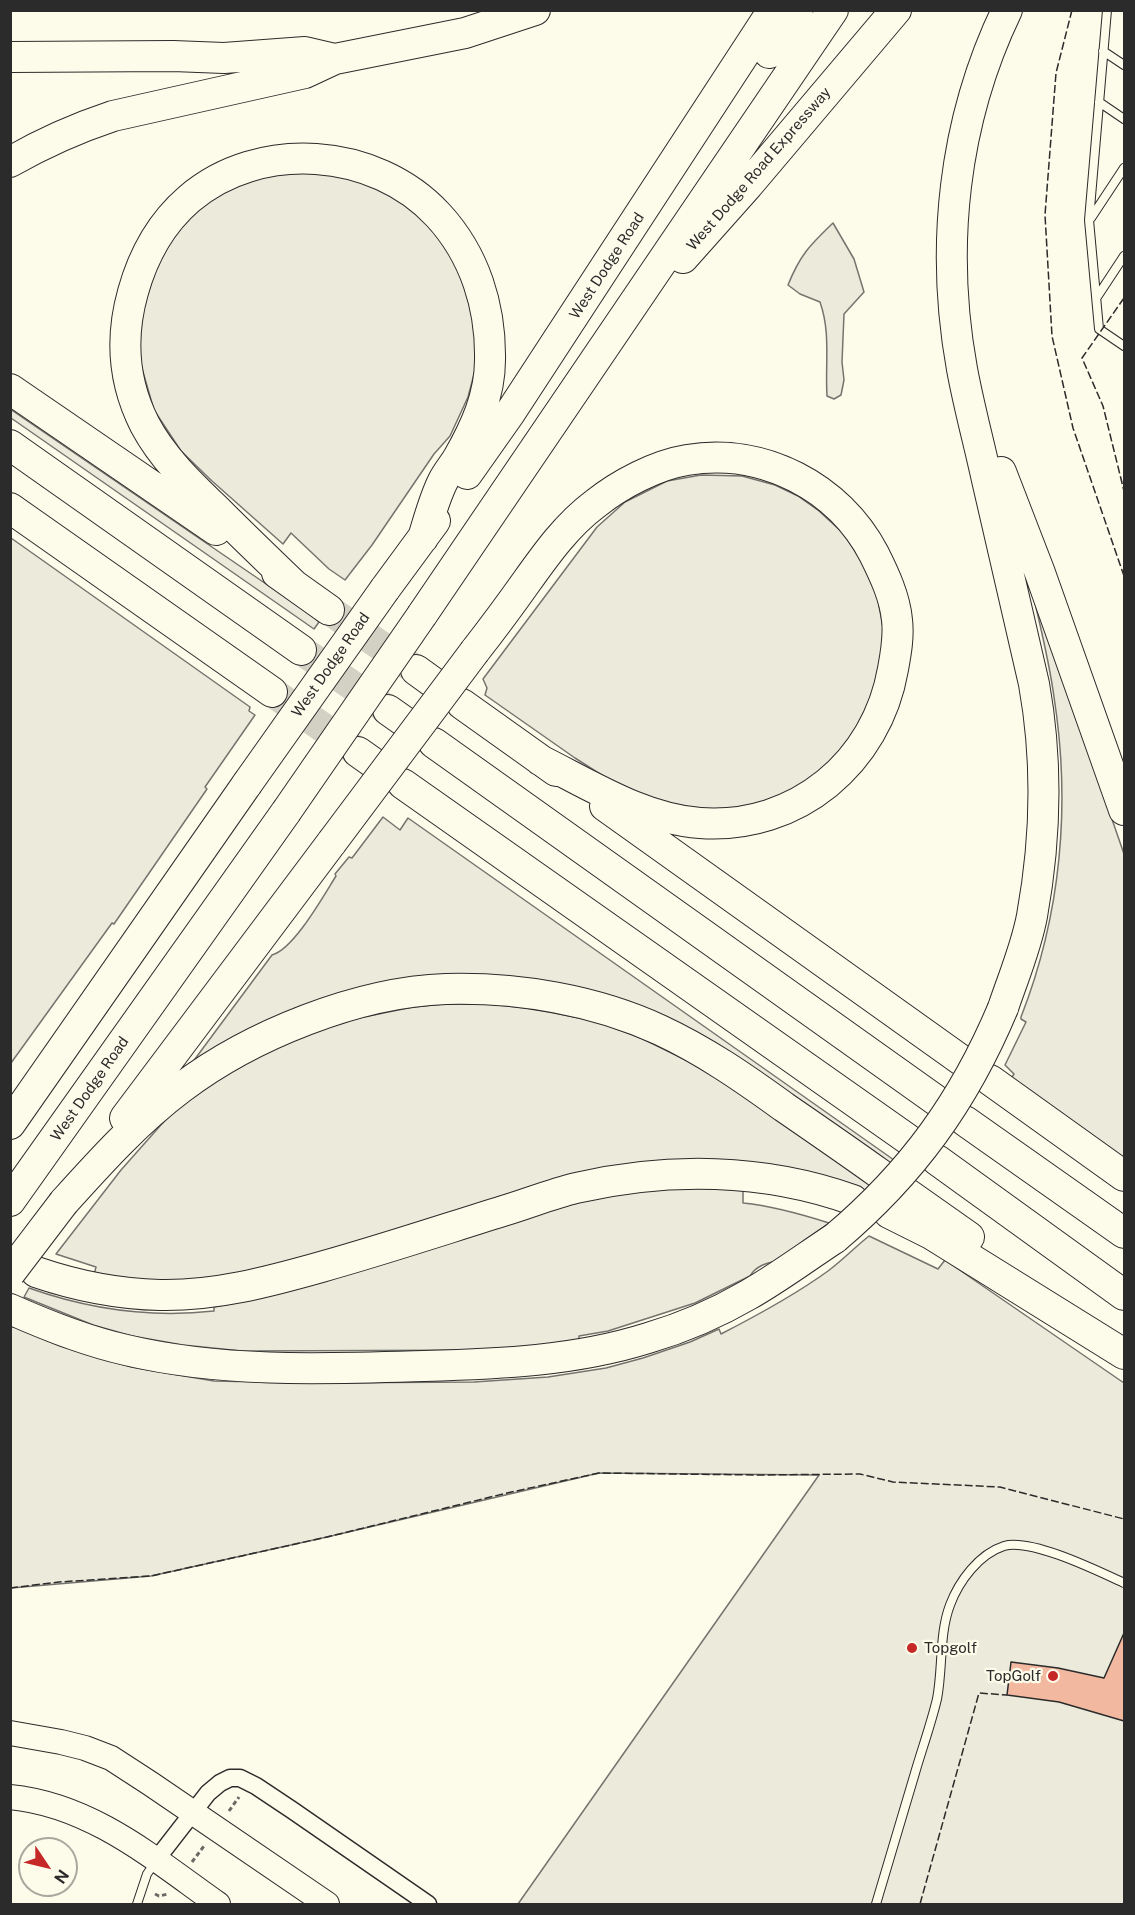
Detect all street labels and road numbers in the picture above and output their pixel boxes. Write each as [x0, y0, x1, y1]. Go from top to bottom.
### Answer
street label: West Dodge Road Expressway [683, 84, 835, 254]
street label: West Dodge Road [566, 209, 648, 323]
street label: West Dodge Road [288, 609, 374, 721]
street label: West Dodge Road [47, 1033, 133, 1145]

